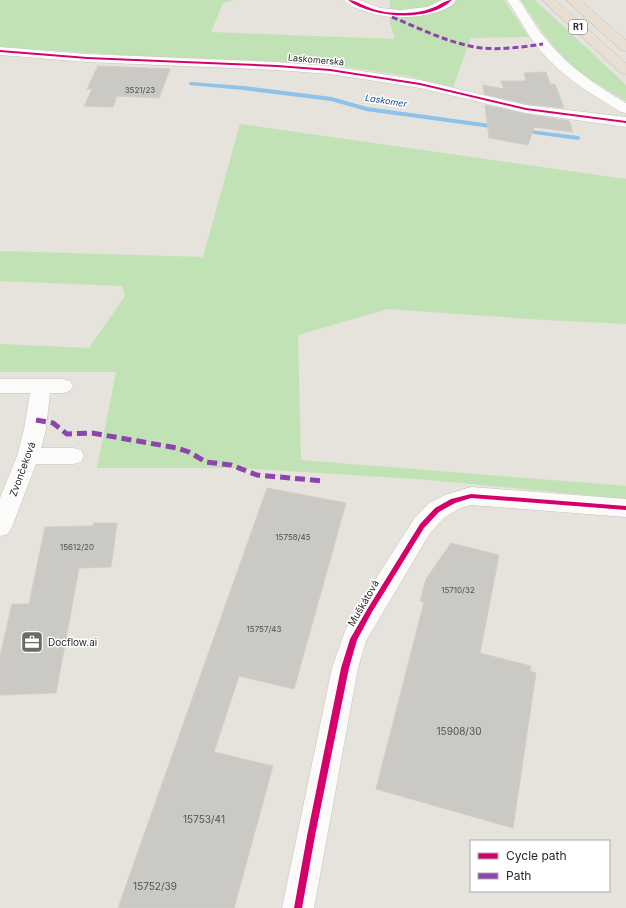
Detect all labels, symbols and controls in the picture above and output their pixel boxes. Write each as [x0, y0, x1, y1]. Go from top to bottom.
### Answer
road number: R1 [569, 20, 587, 34]
street label: Laskomerská [288, 52, 345, 67]
house number: 3521/23 [125, 85, 155, 95]
water label: Laskomer [364, 92, 408, 109]
street label: Zvončeková [7, 440, 37, 498]
house number: 15758/45 [275, 532, 311, 542]
house number: 15612/20 [60, 542, 94, 552]
street label: Muškátová [345, 578, 381, 628]
house number: 15710/32 [441, 585, 475, 595]
house number: 15757/43 [247, 624, 282, 634]
office icon: Docflow.ai [19, 629, 45, 655]
place label: Docflow.ai [48, 636, 97, 648]
house number: 15908/30 [437, 725, 481, 737]
house number: 15753/41 [183, 813, 225, 825]
legend [470, 840, 610, 892]
text: Cycle path [506, 848, 567, 863]
text: Path [506, 868, 531, 883]
house number: 15752/39 [133, 880, 177, 892]

